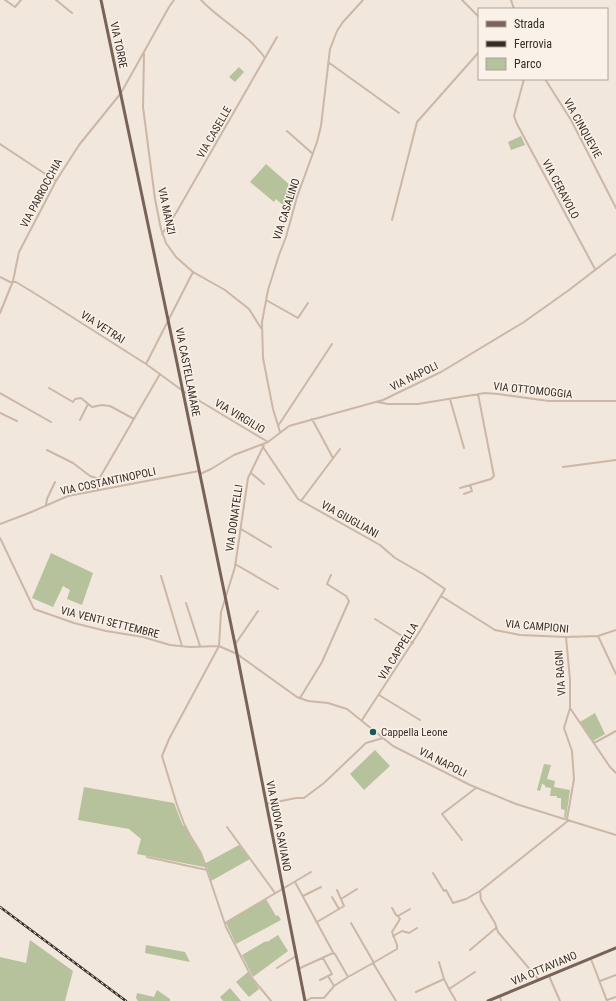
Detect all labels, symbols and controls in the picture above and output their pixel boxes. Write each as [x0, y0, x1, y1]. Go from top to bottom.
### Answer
legend [478, 8, 608, 80]
text: Strada [514, 17, 545, 31]
street label: VIA TORRE [107, 21, 130, 70]
text: Ferrovia [514, 37, 552, 51]
text: Parco [514, 57, 541, 71]
street label: VIA CINQUEVIE [561, 96, 605, 161]
street label: VIA CASELLE [194, 104, 235, 160]
street label: VIA PARROCCHIA [18, 156, 65, 230]
street label: VIA CERAVOLO [539, 157, 582, 221]
street label: VIA CASALINO [270, 177, 303, 242]
street label: VIA MANZI [155, 186, 178, 236]
street label: VIA VETRAI [78, 308, 127, 347]
street label: VIA CASTELLAMARE [173, 327, 203, 418]
street label: VIA NAPOLI [388, 359, 440, 394]
street label: VIA OTTOMOGGIA [493, 380, 574, 401]
street label: VIA VIRGILIO [212, 396, 267, 437]
street label: VIA COSTANTINOPOLI [59, 465, 157, 498]
street label: VIA DONATELLI [223, 484, 246, 553]
street label: VIA GIUGLIANI [319, 498, 381, 541]
street label: VIA VENTI SETTEMBRE [59, 604, 161, 641]
street label: VIA CAMPIONI [505, 617, 569, 636]
street label: VIA CAPPELLA [376, 620, 422, 682]
street label: VIA RAGNI [552, 650, 569, 696]
place label: Cappella Leone [381, 726, 448, 739]
marker: Cappella Leone [368, 727, 378, 737]
street label: VIA NAPOLI [417, 745, 469, 780]
street label: VIA NUOVA SAVIANO [263, 780, 294, 873]
street label: VIA OTTAVIANO [509, 949, 579, 988]

